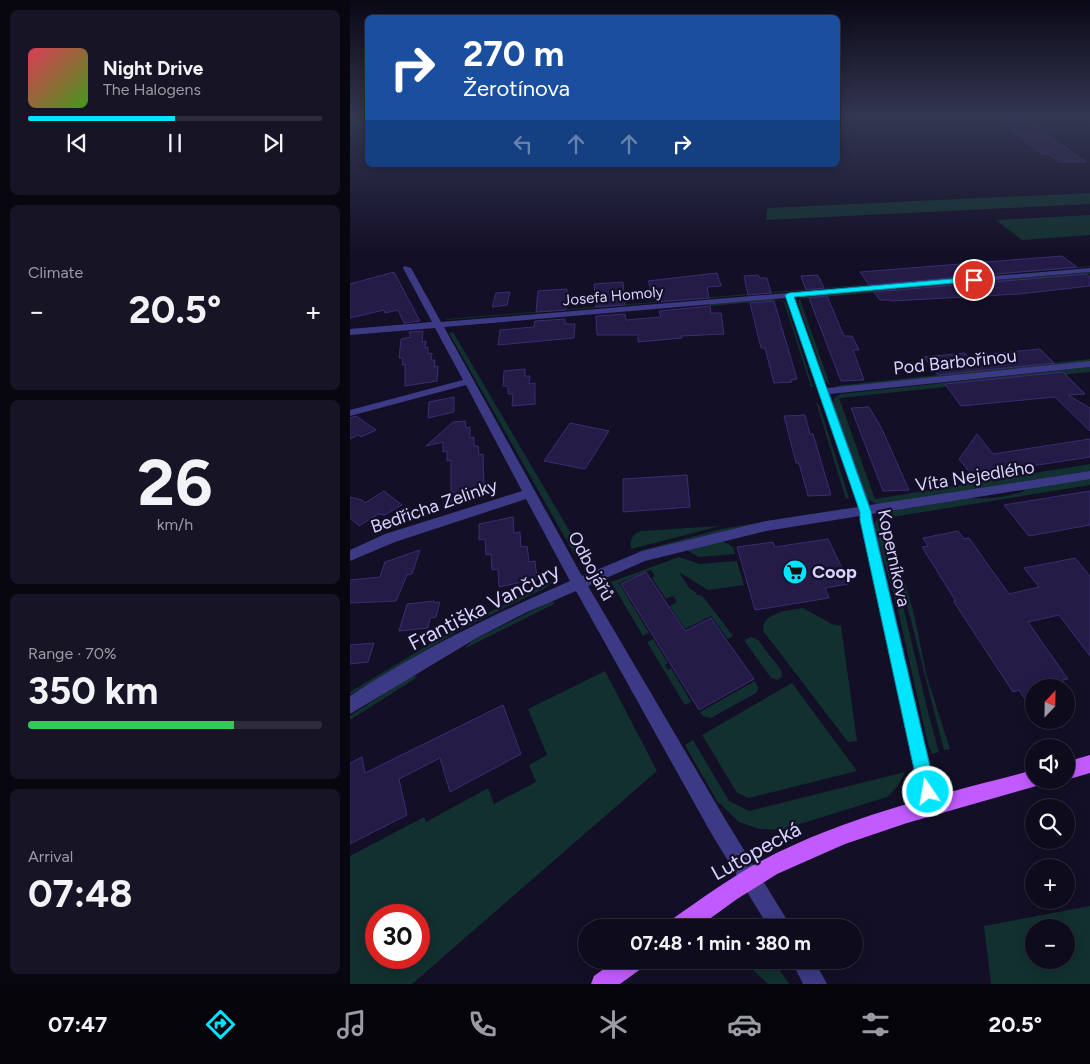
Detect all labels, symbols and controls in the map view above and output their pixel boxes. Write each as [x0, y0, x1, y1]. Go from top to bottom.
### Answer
text: 270 m [463, 33, 564, 75]
icon: right [380, 35, 445, 100]
text: Night Drive [103, 57, 203, 80]
text: Žerotínova [463, 75, 570, 102]
text: The Halogens [103, 80, 201, 99]
icon: previous [63, 129, 91, 157]
icon: pause [161, 129, 189, 157]
icon: next [259, 129, 287, 157]
icon: left [509, 130, 537, 158]
icon: ahead [562, 130, 590, 158]
icon: ahead [615, 130, 643, 158]
icon: right [668, 130, 696, 158]
pin [953, 259, 995, 301]
text: Climate [28, 263, 83, 282]
icon: arrive [960, 266, 988, 294]
street label: Josefa Homoly [562, 283, 664, 309]
text: 20.5° [129, 287, 221, 333]
text: − [28, 294, 45, 328]
text: + [305, 294, 322, 328]
street label: Pod Barbořinou [892, 345, 1018, 379]
text: 26 [137, 443, 213, 521]
street label: Víta Nejedlého [914, 456, 1036, 496]
street label: Bedřicha Zelinky [368, 474, 501, 538]
street label: Koperníkova [873, 507, 915, 609]
text: km/h [157, 515, 193, 534]
street label: Odbojářů [563, 528, 619, 604]
street label: Františka Vančury [404, 558, 564, 656]
supermarket icon: Coop [782, 559, 808, 585]
place label: Coop [812, 561, 857, 583]
text: Range · 70% [28, 644, 117, 663]
text: 350 km [28, 668, 158, 714]
north arrow [1025, 679, 1075, 729]
map controls [1025, 679, 1075, 969]
button: sound [1025, 739, 1075, 789]
position arrow [901, 765, 953, 817]
button: search [1025, 799, 1075, 849]
street label: Lutopecká [707, 816, 805, 885]
text: Arrival [28, 847, 73, 866]
button: + [1025, 859, 1075, 909]
text: 07:48 [28, 871, 133, 917]
speed limit sign: 30 [365, 904, 430, 969]
button: − [1025, 919, 1075, 969]
text: 07:48 · 1 min · 380 m [630, 932, 811, 955]
icon: directions [203, 1007, 238, 1042]
icon: music [334, 1007, 369, 1042]
icon: phone [465, 1007, 500, 1042]
icon: climate [596, 1007, 631, 1042]
icon: car [727, 1007, 762, 1042]
icon: filters [858, 1007, 893, 1042]
text: 07:47 [48, 1011, 107, 1038]
text: 20.5° [988, 1011, 1042, 1038]

